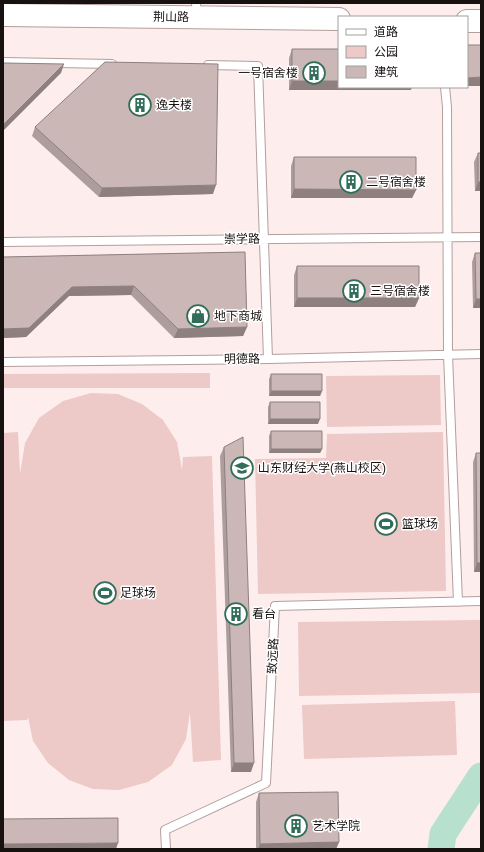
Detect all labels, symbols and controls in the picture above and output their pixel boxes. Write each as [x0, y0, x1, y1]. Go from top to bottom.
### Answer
street label: 荆山路 [153, 10, 189, 24]
legend [338, 16, 468, 88]
text: 道路 [374, 25, 398, 39]
text: 公园 [374, 45, 398, 59]
building icon: 一号宿舍楼 [301, 60, 327, 86]
text: 建筑 [374, 65, 398, 79]
place label: 一号宿舍楼 [238, 66, 298, 80]
building icon: 逸夫楼 [127, 92, 153, 118]
place label: 逸夫楼 [156, 98, 192, 112]
building icon: 二号宿舍楼 [338, 169, 364, 195]
place label: 二号宿舍楼 [366, 175, 426, 189]
street label: 崇学路 [224, 232, 260, 246]
building icon: 三号宿舍楼 [341, 278, 367, 304]
place label: 三号宿舍楼 [370, 284, 430, 298]
shop icon: 地下商城 [185, 303, 211, 329]
place label: 地下商城 [214, 309, 262, 323]
street label: 明德路 [224, 352, 260, 366]
school or university icon: 山东财经大学(燕山校区) [229, 455, 255, 481]
place label: 山东财经大学(燕山校区) [258, 461, 386, 475]
sports icon: 篮球场 [373, 511, 399, 537]
place label: 篮球场 [402, 517, 438, 531]
sports icon: 足球场 [92, 580, 118, 606]
place label: 足球场 [120, 586, 156, 600]
building icon: 看台 [223, 601, 249, 627]
place label: 看台 [252, 607, 276, 621]
street label: 致远路 [265, 638, 281, 674]
building icon: 艺术学院 [283, 813, 309, 839]
place label: 艺术学院 [312, 819, 360, 833]

